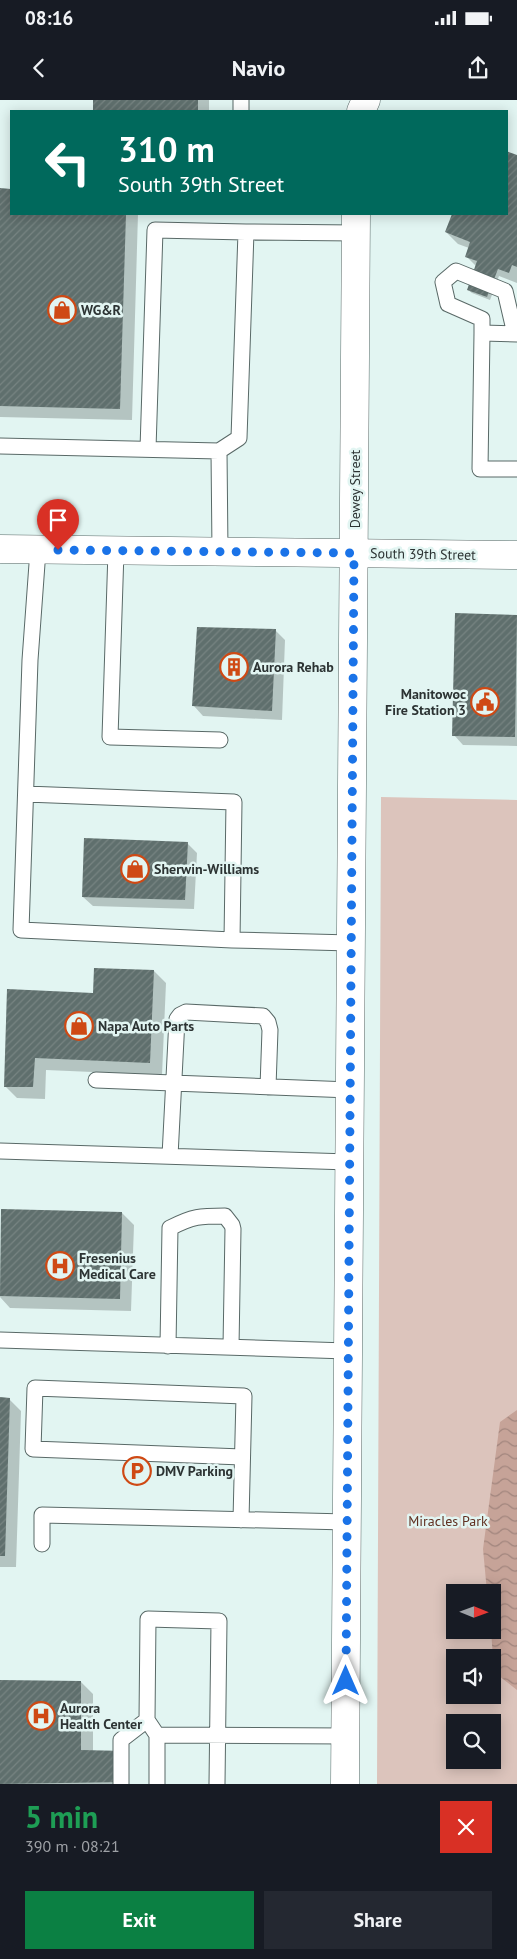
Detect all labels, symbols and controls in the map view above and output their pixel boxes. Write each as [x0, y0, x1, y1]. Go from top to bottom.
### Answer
text: 08:16 [25, 6, 73, 30]
icon: back [25, 54, 53, 82]
text: Navio [232, 54, 285, 82]
icon: share [464, 54, 492, 82]
text: 310 m [118, 126, 215, 172]
icon: left [35, 130, 100, 195]
text: South 39th Street [118, 170, 284, 198]
shop icon: WG&R [47, 295, 77, 325]
place label: WG&R [81, 301, 122, 319]
street label: Dewey Street [346, 449, 364, 528]
pin [37, 499, 79, 550]
icon: arrive [44, 506, 72, 534]
street label: South 39th Street [370, 544, 476, 564]
building icon: Aurora Rehab [219, 652, 249, 682]
place label: Aurora Rehab [253, 658, 334, 676]
place label: Manitowoc Fire Station 3 [385, 685, 466, 719]
public building icon: Manitowoc Fire Station 3 [470, 687, 500, 717]
shop icon: Sherwin-Williams [120, 854, 150, 884]
place label: Sherwin-Williams [154, 860, 259, 878]
shop icon: Napa Auto Parts [64, 1011, 94, 1041]
place label: Napa Auto Parts [98, 1017, 194, 1035]
place label: Fresenius Medical Care [79, 1249, 156, 1283]
hospital icon: Fresenius Medical Care [45, 1251, 75, 1281]
parking icon: DMV Parking [122, 1456, 152, 1486]
place label: DMV Parking [156, 1462, 233, 1480]
park label: Miracles Park [408, 1512, 488, 1530]
north arrow [446, 1584, 501, 1639]
map controls [446, 1584, 501, 1769]
button: sound [446, 1649, 501, 1704]
position arrow [319, 1654, 371, 1706]
place label: Aurora Health Center [60, 1699, 142, 1733]
hospital icon: Aurora Health Center [26, 1701, 56, 1731]
button: search [446, 1714, 501, 1769]
text: 5 min [25, 1797, 98, 1836]
button: close [440, 1801, 492, 1853]
text: 390 m · 08:21 [25, 1836, 120, 1856]
button: Exit [25, 1891, 254, 1949]
button: Share [264, 1891, 492, 1949]

